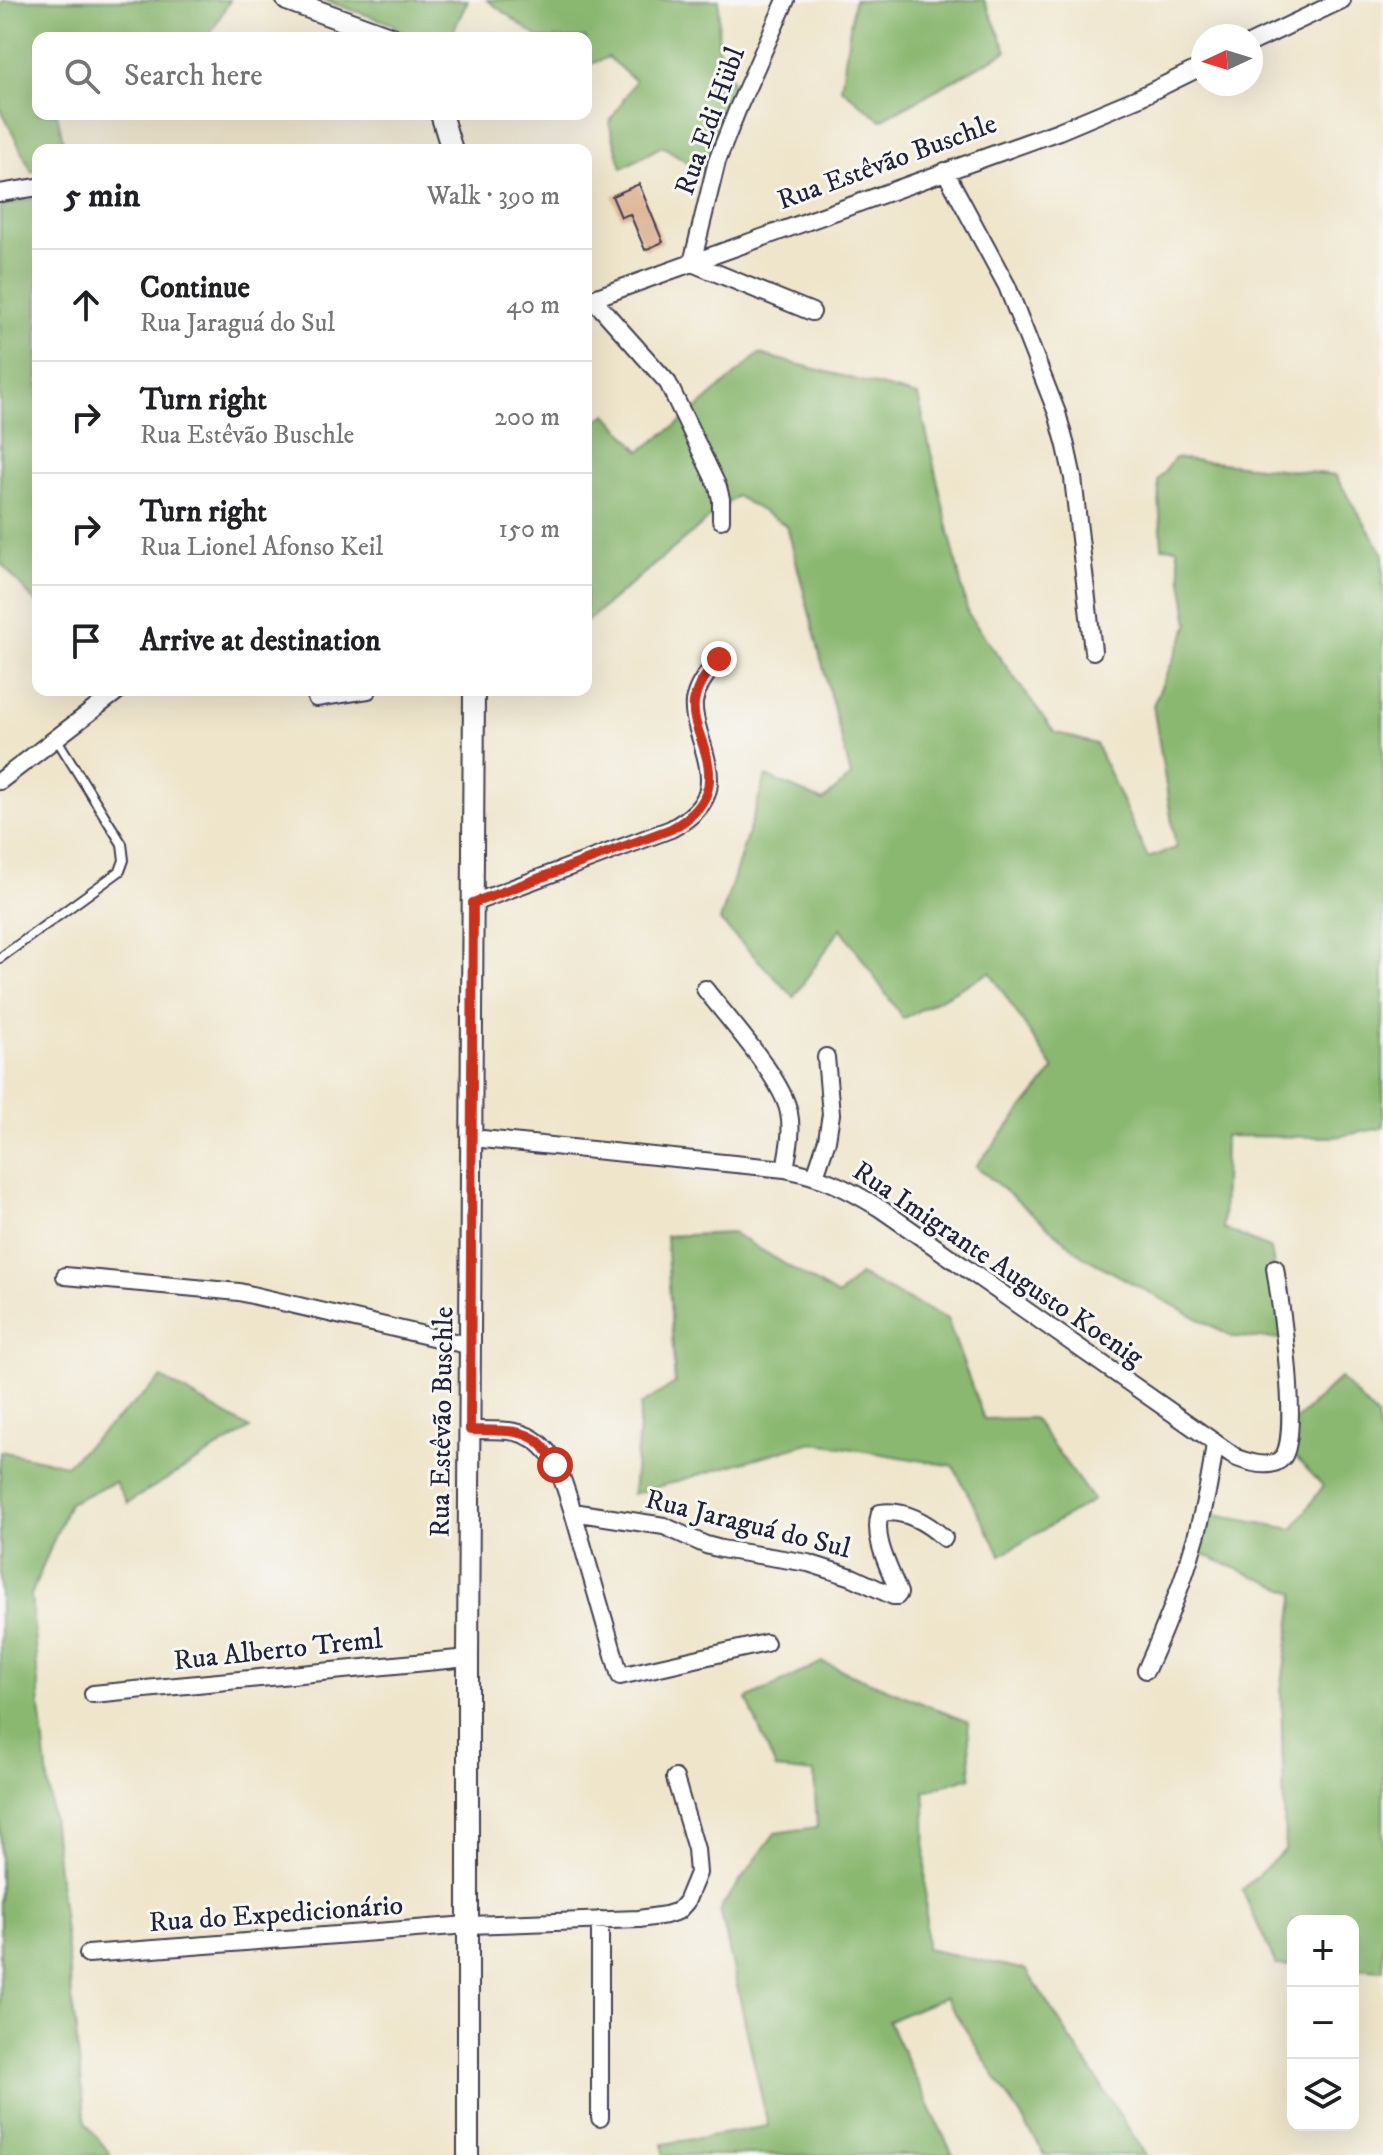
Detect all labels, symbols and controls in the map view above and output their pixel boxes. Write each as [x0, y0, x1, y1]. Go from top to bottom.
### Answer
north arrow [1191, 24, 1263, 96]
search box [32, 32, 592, 120]
street label: Rua Edi Hübl [667, 42, 753, 200]
icon: search [60, 54, 104, 98]
text: Search here [124, 58, 263, 95]
street label: Rua Estêvão Buschle [773, 106, 1001, 218]
text: 5 min [64, 175, 140, 217]
text: Walk · 390 m [427, 180, 560, 213]
text: Continue [140, 270, 250, 307]
icon: ahead [64, 283, 108, 327]
text: 40 m [506, 289, 560, 322]
text: Rua Jaraguá do Sul [140, 307, 335, 340]
text: Turn right [140, 382, 267, 419]
icon: right [64, 395, 108, 439]
text: 200 m [494, 401, 560, 434]
text: Rua Estêvão Buschle [140, 419, 354, 452]
text: Turn right [140, 494, 267, 531]
icon: right [64, 507, 108, 551]
text: 150 m [499, 513, 560, 546]
text: Rua Lionel Afonso Keil [140, 531, 383, 564]
icon: arrive [64, 619, 108, 663]
text: Arrive at destination [140, 623, 381, 660]
route end [701, 641, 737, 677]
street label: Rua Imigrante Augusto Koenig [846, 1153, 1150, 1375]
street label: Rua Estêvão Buschle [422, 1306, 462, 1538]
route start [537, 1447, 573, 1483]
street label: Rua Jaraguá do Sul [642, 1482, 855, 1567]
street label: Rua Alberto Treml [172, 1622, 385, 1678]
street label: Rua do Expedicionário [148, 1888, 404, 1940]
map controls [1287, 1915, 1359, 2131]
button: + [1287, 1915, 1359, 1987]
button: − [1287, 1987, 1359, 2059]
button: layers [1287, 2059, 1359, 2131]

